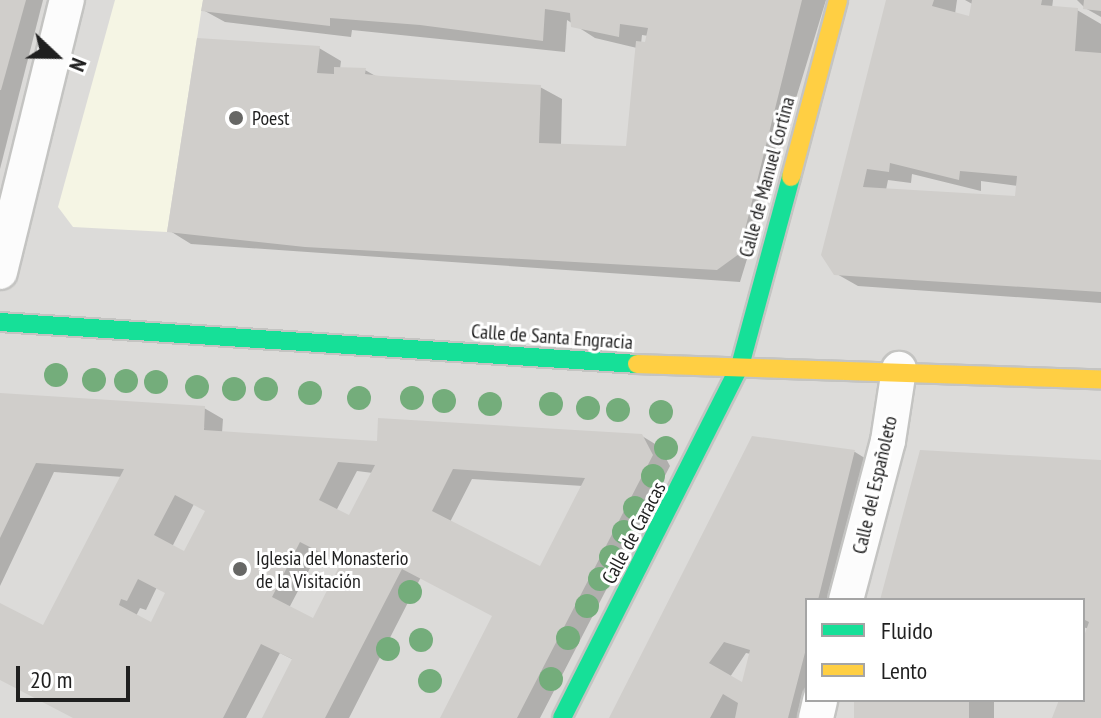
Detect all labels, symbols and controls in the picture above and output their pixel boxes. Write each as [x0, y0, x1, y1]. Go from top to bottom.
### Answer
north arrow [16, 16, 96, 96]
text: N [63, 54, 93, 76]
street label: Calle de Manuel Cortina [734, 94, 800, 260]
place label: Poest [252, 106, 290, 130]
marker: Poest [227, 109, 245, 127]
street label: Calle de Santa Engracia [470, 319, 634, 355]
street label: Calle del Españoleto [847, 414, 903, 556]
street label: Calle de Caracas [597, 478, 671, 588]
place label: Iglesia del Monasterio de la Visitación [256, 546, 408, 593]
marker: Iglesia del Monasterio de la Visitación [231, 560, 249, 578]
legend [805, 598, 1085, 702]
text: Fluido [881, 615, 933, 646]
scale bar [20, 650, 134, 700]
text: Lento [881, 655, 927, 686]
text: 20 m [30, 664, 72, 695]

